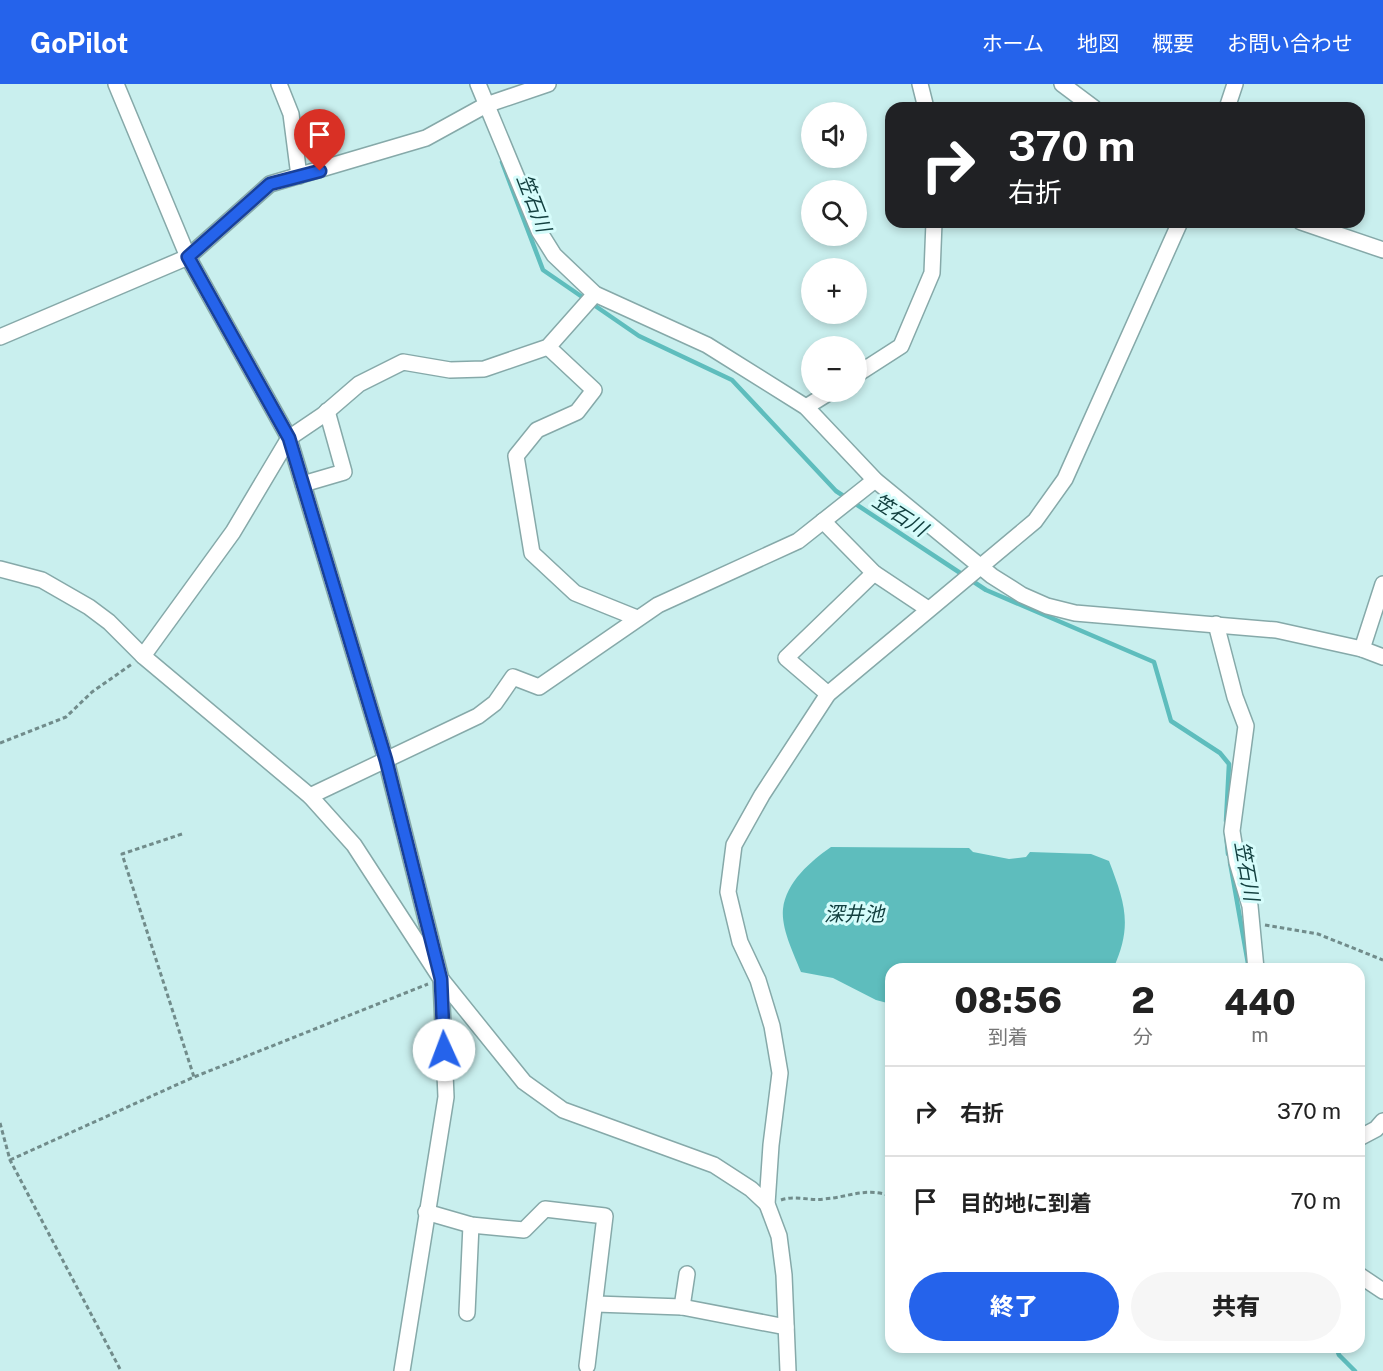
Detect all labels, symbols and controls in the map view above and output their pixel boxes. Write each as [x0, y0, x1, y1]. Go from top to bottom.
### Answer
text: GoPilot [30, 26, 129, 59]
text: ホーム [982, 31, 1044, 56]
text: 地図 [1077, 31, 1119, 56]
text: 概要 [1152, 31, 1194, 56]
text: お問い合わせ [1227, 31, 1353, 56]
map controls [801, 102, 867, 402]
button: sound [801, 102, 867, 168]
pin [294, 109, 345, 171]
icon: arrive [303, 118, 336, 151]
text: 370 m [1008, 121, 1135, 170]
icon: right [909, 126, 987, 204]
water label: 笠石川 [512, 171, 557, 237]
text: 右折 [1008, 176, 1062, 208]
button: search [801, 180, 867, 246]
button: + [801, 258, 867, 324]
button: − [801, 336, 867, 402]
water label: 笠石川 [868, 489, 933, 542]
water label: 笠石川 [1230, 839, 1264, 905]
water label: 深井池 [824, 902, 886, 926]
text: 08:56 [954, 979, 1062, 1021]
text: 2 [1131, 979, 1155, 1021]
text: 440 [1224, 981, 1296, 1023]
position arrow [412, 1018, 476, 1082]
text: m [1251, 1023, 1269, 1047]
text: 到着 [988, 1025, 1028, 1049]
text: 分 [1133, 1025, 1153, 1049]
icon: right [909, 1095, 942, 1128]
text: 370 m [1277, 1098, 1341, 1124]
text: 右折 [960, 1100, 1004, 1126]
icon: arrive [909, 1185, 942, 1218]
text: 70 m [1290, 1188, 1341, 1214]
text: 目的地に到着 [960, 1190, 1092, 1216]
button: 終了 [909, 1272, 1119, 1341]
button: 共有 [1131, 1272, 1341, 1341]

